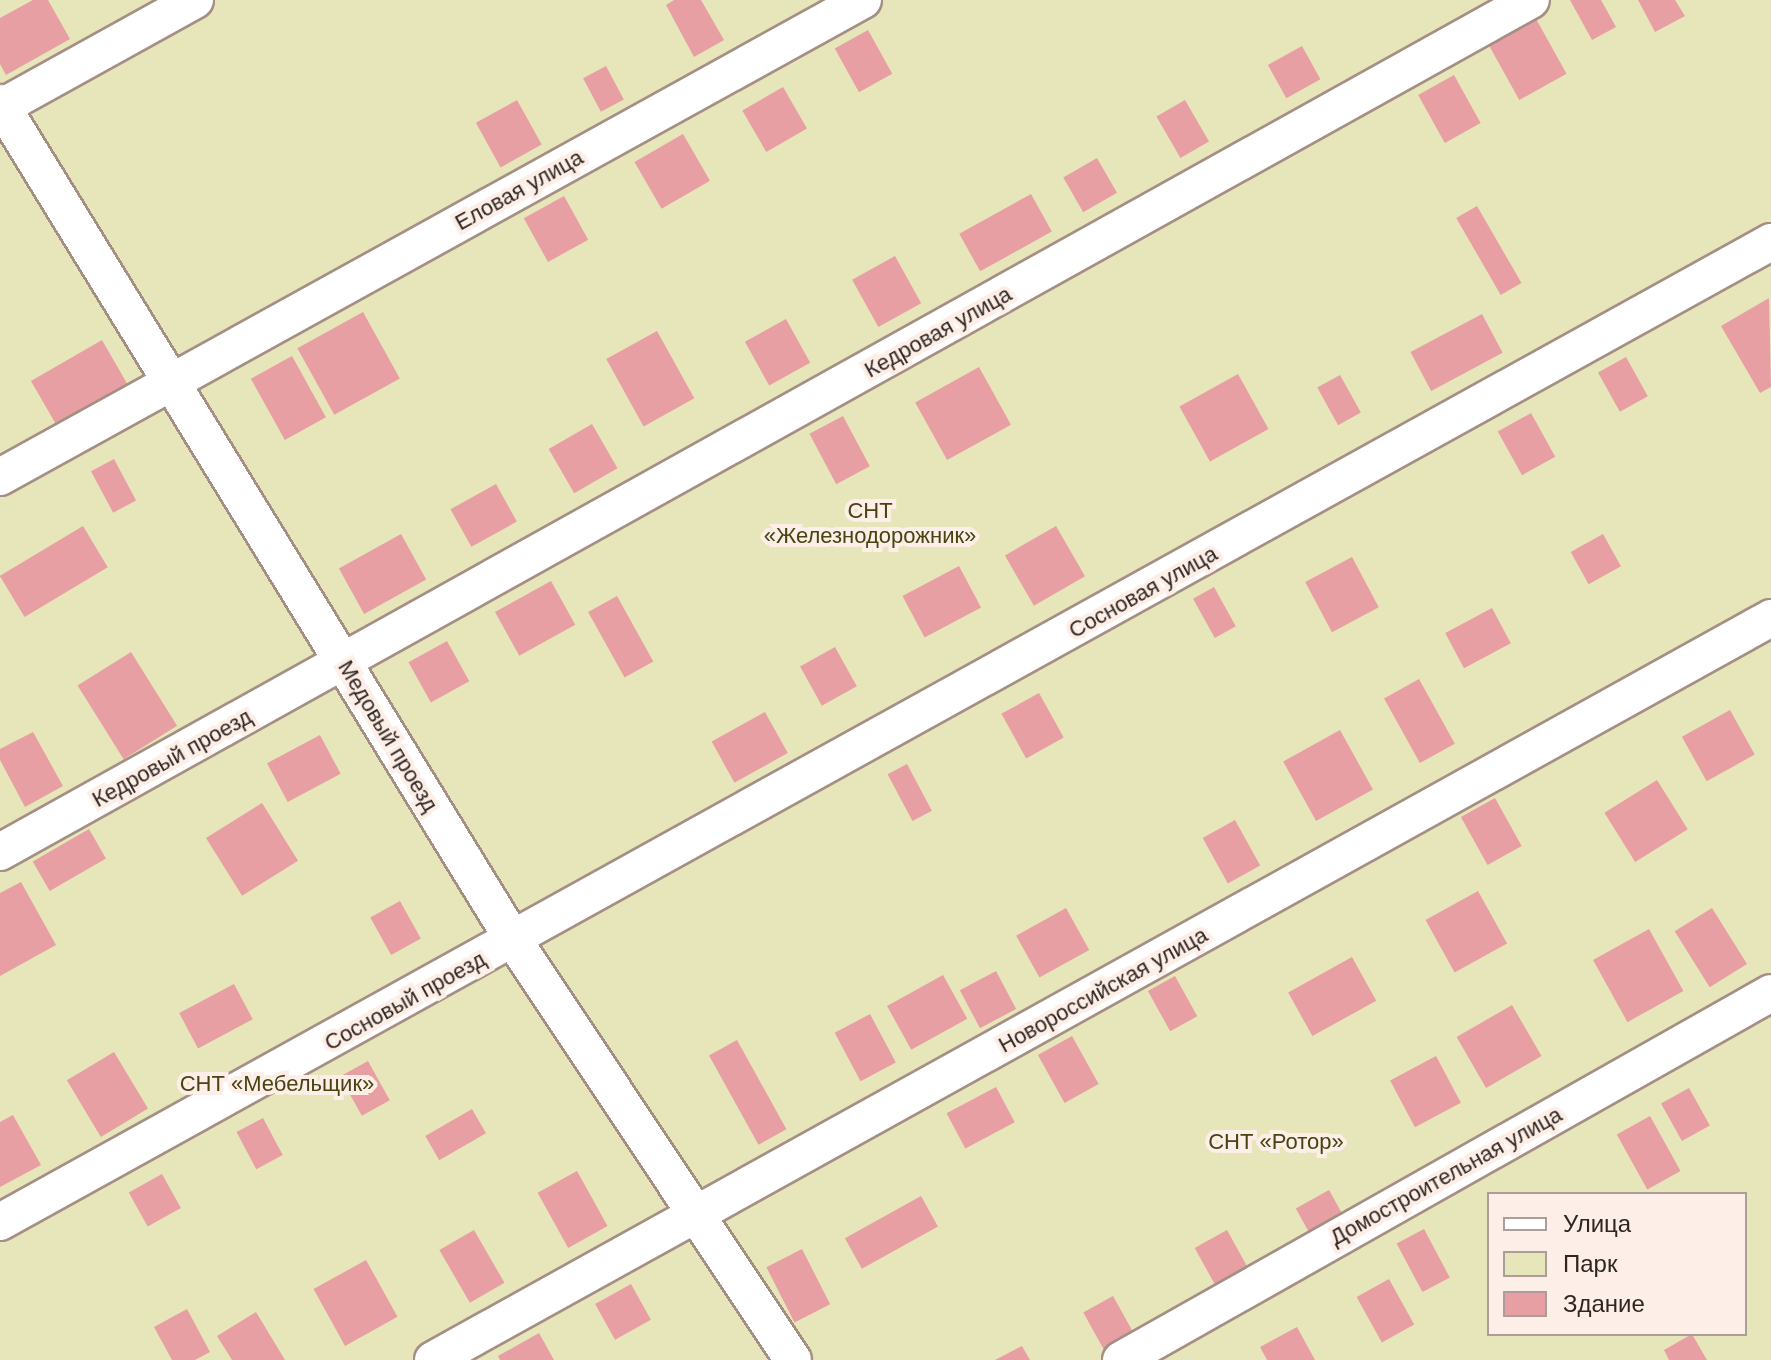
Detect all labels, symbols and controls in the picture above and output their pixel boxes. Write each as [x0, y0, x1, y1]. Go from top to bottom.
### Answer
street label: Еловая улица [450, 144, 588, 236]
street label: Кедровая улица [860, 281, 1016, 383]
park label: СНТ «Железнодорожник» [764, 497, 976, 548]
street label: Сосновая улица [1064, 540, 1222, 644]
street label: Медовый проезд [332, 656, 444, 816]
street label: Кедровый проезд [88, 703, 256, 813]
street label: Новороссийская улица [994, 922, 1212, 1058]
street label: Сосновый проезд [320, 946, 490, 1056]
park label: СНТ «Мебельщик» [180, 1071, 374, 1097]
street label: Домостроительная улица [1325, 1101, 1567, 1251]
park label: СНТ «Ротор» [1208, 1129, 1344, 1155]
legend [1487, 1192, 1747, 1336]
text: Улица [1563, 1210, 1631, 1237]
text: Парк [1563, 1250, 1617, 1277]
text: Здание [1563, 1290, 1645, 1317]

